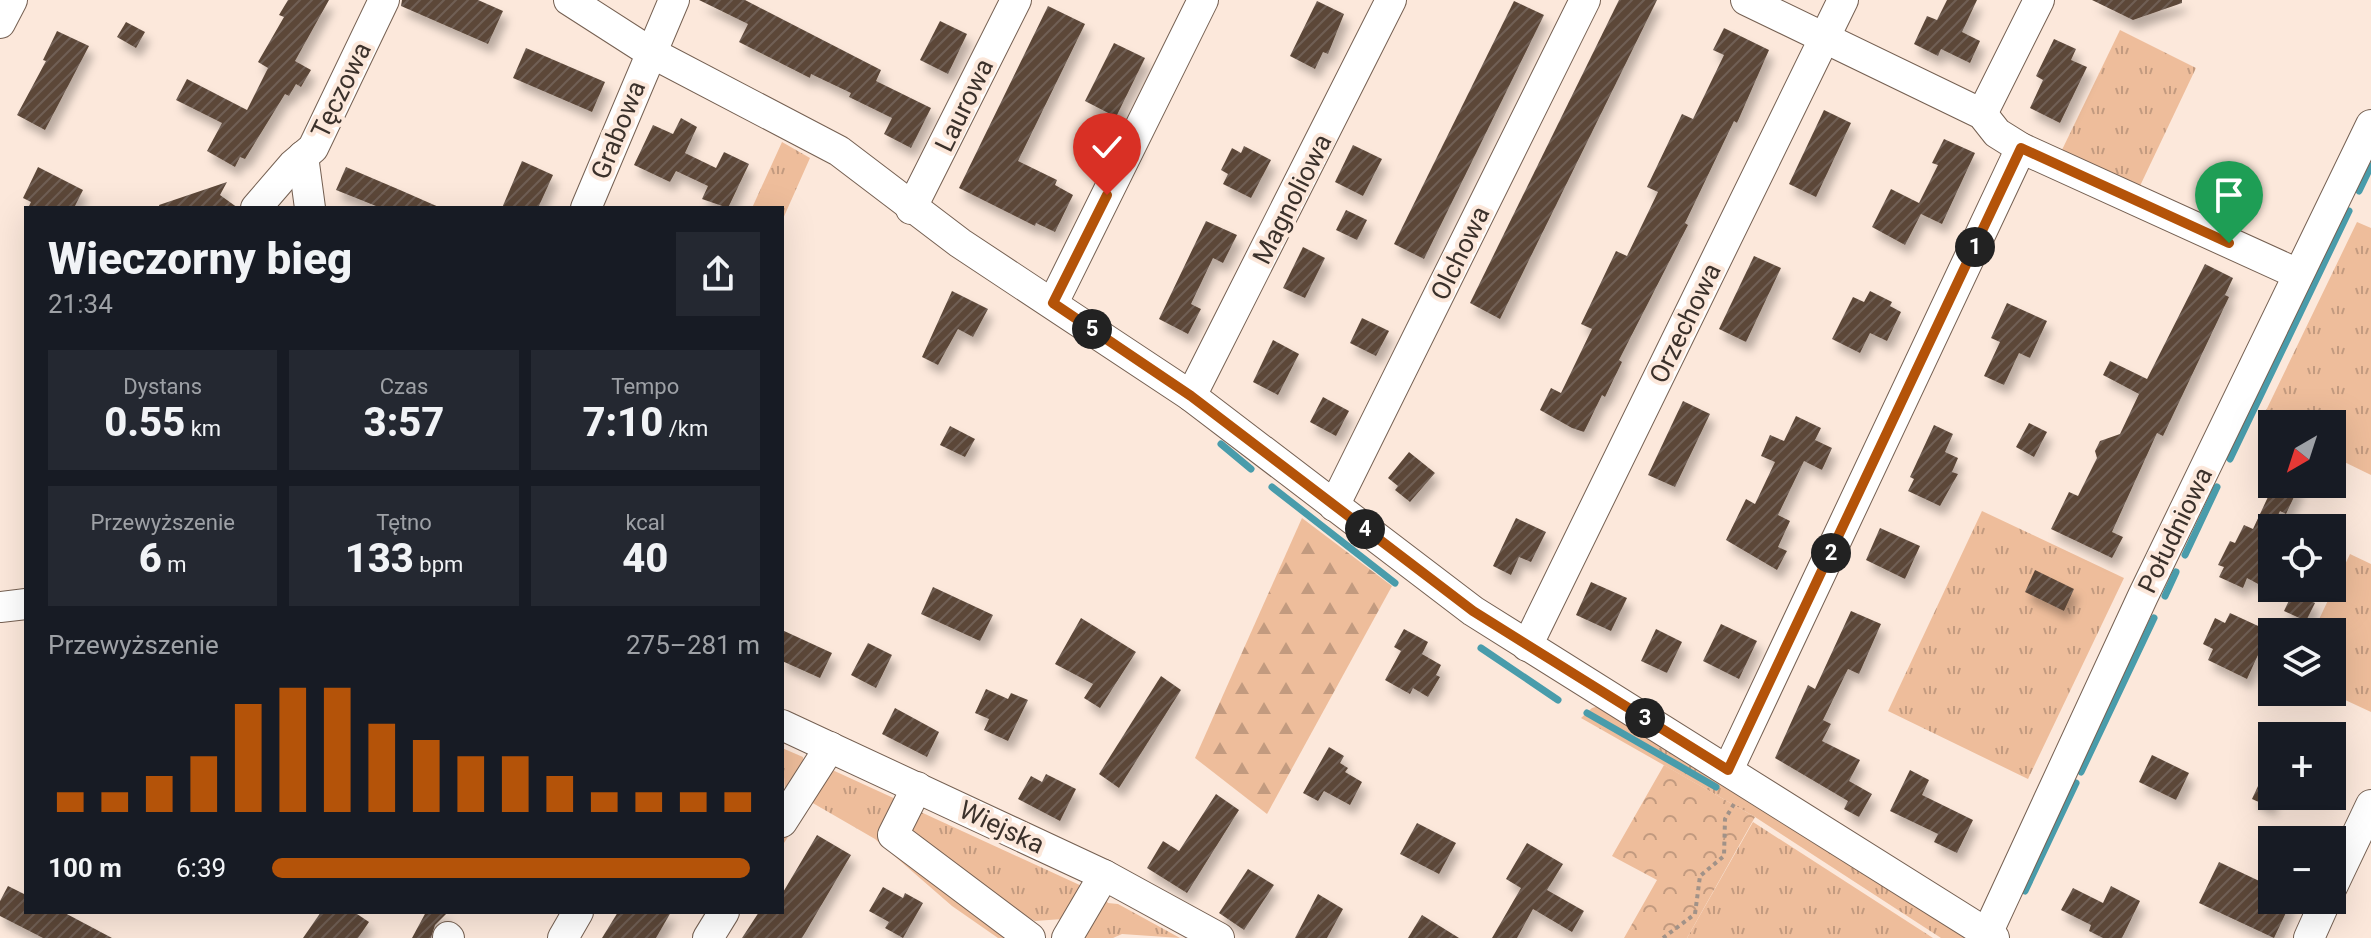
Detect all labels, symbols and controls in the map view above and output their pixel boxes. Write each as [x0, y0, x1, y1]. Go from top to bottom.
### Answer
street label: Tęczowa [305, 37, 377, 143]
street label: Laurowa [929, 54, 999, 156]
street label: Grabowa [585, 77, 651, 183]
pin [1073, 113, 1141, 195]
icon: check [1085, 125, 1129, 169]
street label: Magnoliowa [1246, 129, 1338, 269]
pin [2195, 161, 2263, 243]
icon: arrive [2207, 173, 2251, 217]
street label: Olchowa [1424, 201, 1496, 305]
pin: 1 [1955, 227, 1995, 267]
button: share [676, 232, 760, 316]
text: Wieczorny bieg [48, 233, 352, 285]
text: 1 [1969, 234, 1981, 259]
street label: Orzechowa [1643, 258, 1727, 388]
text: 21:34 [48, 289, 113, 319]
pin: 5 [1072, 309, 1112, 349]
text: 5 [1086, 316, 1098, 341]
text: Dystans [123, 374, 202, 399]
text: Czas [380, 374, 428, 399]
text: Tempo [611, 374, 679, 399]
text: 0.55 [104, 399, 185, 446]
text: 3:57 [364, 399, 444, 446]
text: 7:10 [582, 399, 663, 446]
north arrow [2258, 410, 2346, 498]
map controls [2258, 410, 2346, 914]
text: km [185, 416, 221, 441]
text: /km [663, 416, 708, 441]
street label: Południowa [2132, 462, 2218, 598]
pin: 4 [1345, 509, 1385, 549]
text: Przewyższenie [90, 510, 235, 535]
text: Tętno [376, 510, 432, 535]
text: kcal [625, 510, 665, 535]
button: locate [2258, 514, 2346, 602]
text: 4 [1359, 516, 1371, 541]
pin: 2 [1811, 533, 1851, 573]
text: 6 [139, 535, 162, 582]
text: 133 [345, 535, 414, 582]
text: 40 [622, 535, 668, 582]
text: 2 [1825, 540, 1837, 565]
text: m [162, 552, 187, 577]
text: bpm [414, 552, 463, 577]
button: layers [2258, 618, 2346, 706]
text: Przewyższenie [48, 630, 219, 660]
text: 275–281 m [626, 630, 760, 660]
pin: 3 [1625, 698, 1665, 738]
text: 3 [1639, 705, 1651, 730]
button: + [2258, 722, 2346, 810]
street label: Wiejska [955, 794, 1049, 860]
button: − [2258, 826, 2346, 914]
text: 100 m [48, 853, 122, 883]
text: 6:39 [176, 853, 226, 883]

